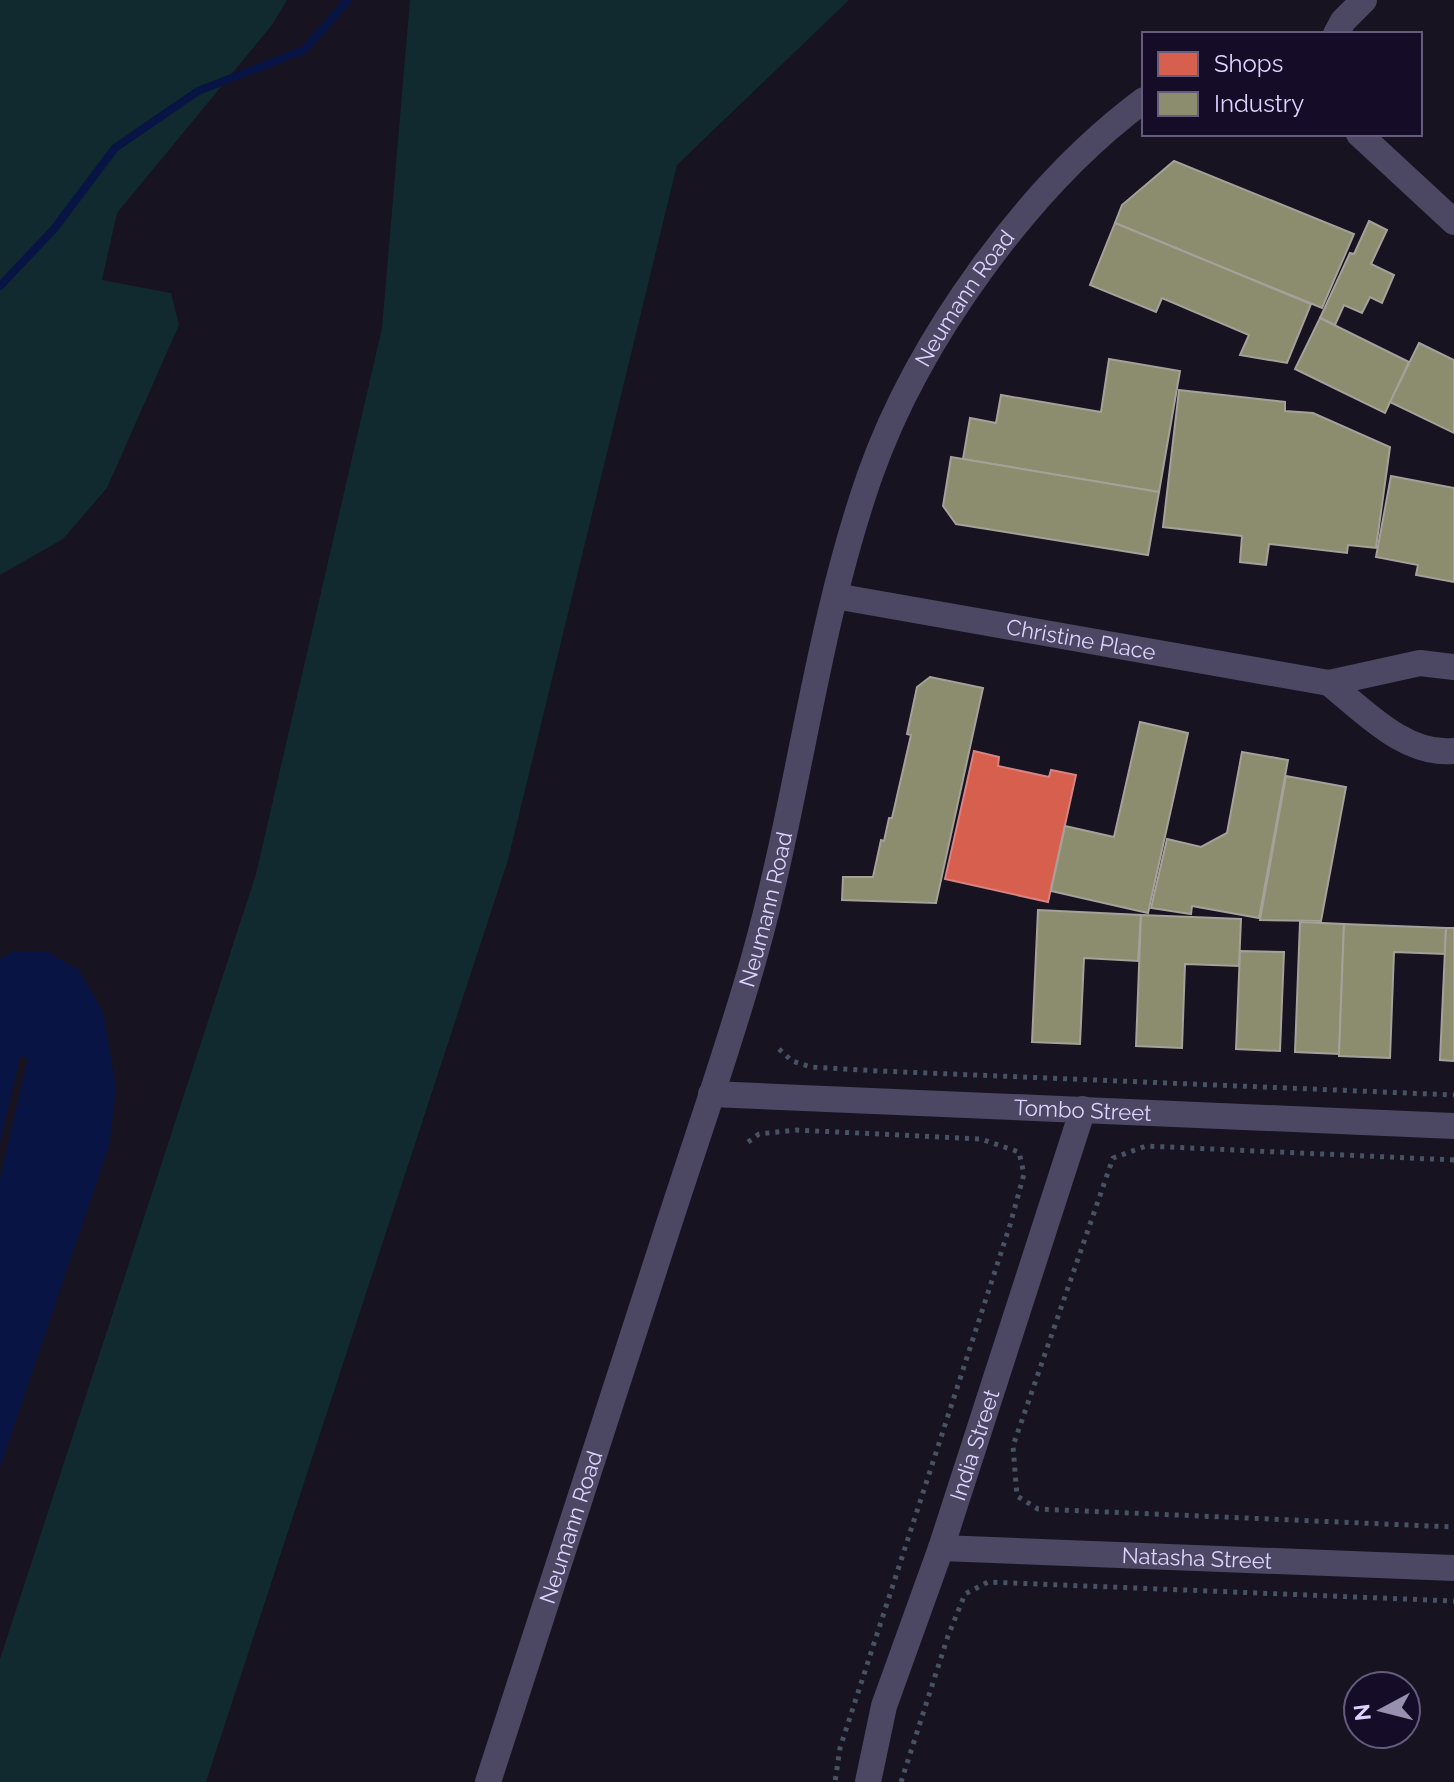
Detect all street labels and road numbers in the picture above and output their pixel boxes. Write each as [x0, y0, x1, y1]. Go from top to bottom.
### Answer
street label: Neumann Road [909, 225, 1019, 371]
street label: Christine Place [1005, 613, 1158, 665]
street label: Neumann Road [733, 829, 797, 990]
street label: Tombo Street [1013, 1094, 1153, 1126]
street label: India Street [944, 1385, 1005, 1504]
street label: Neumann Road [534, 1447, 608, 1607]
street label: Natasha Street [1121, 1542, 1273, 1574]

